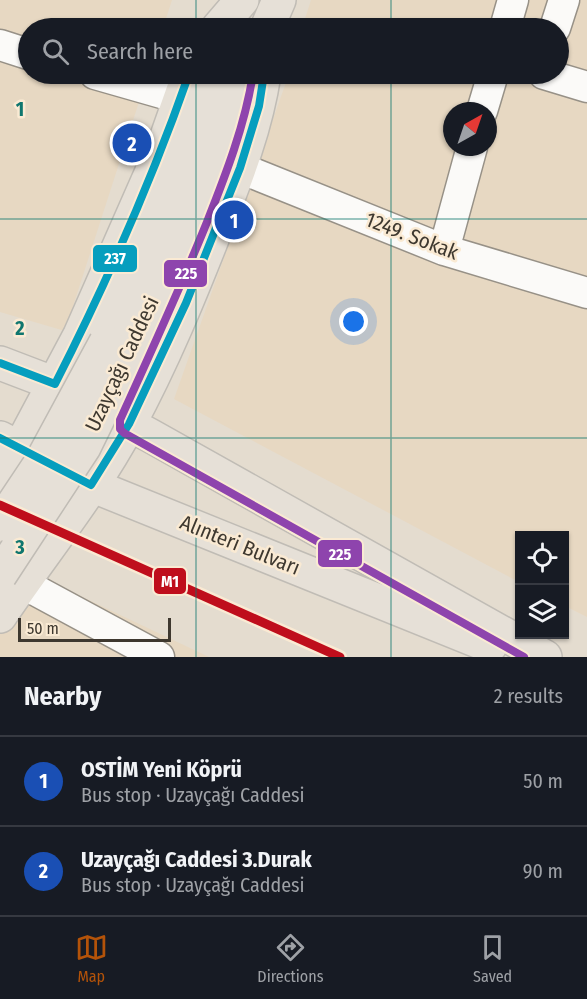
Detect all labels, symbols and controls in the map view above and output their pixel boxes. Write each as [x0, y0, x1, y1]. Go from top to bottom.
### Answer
search box [18, 18, 569, 84]
icon: search [39, 35, 72, 68]
text: Search here [87, 38, 193, 65]
text: 1 [16, 97, 24, 121]
north arrow [443, 102, 497, 156]
pin: 2 [112, 120, 152, 166]
pin: 1 [214, 198, 254, 242]
street label: 1249. Sokak [362, 206, 462, 266]
line badge: 237 [92, 244, 138, 273]
text: 237 [103, 249, 126, 268]
line badge: 225 [163, 259, 208, 288]
text: 225 [174, 264, 197, 283]
street label: Uzayçağı Caddesi [79, 292, 165, 436]
your location [339, 307, 368, 336]
text: 2 [14, 316, 25, 340]
street label: Alınteri Bulvarı [176, 509, 304, 581]
map controls [515, 531, 569, 639]
button: locate [515, 531, 569, 585]
text: 3 [14, 535, 25, 559]
line badge: 225 [317, 539, 363, 568]
text: 225 [328, 545, 351, 564]
line badge: M1 [153, 567, 187, 595]
text: M1 [161, 572, 179, 591]
button: layers [515, 585, 569, 639]
scale bar [18, 615, 171, 642]
text: 50 m [27, 619, 59, 638]
text: Nearby [24, 681, 101, 712]
text: 2 results [494, 684, 563, 708]
text: OSTİM Yeni Köprü [81, 756, 242, 783]
text: 1 [39, 769, 48, 793]
text: 50 m [523, 769, 563, 793]
text: Bus stop · Uzayçağı Caddesi [81, 783, 305, 807]
text: Uzayçağı Caddesi 3.Durak [81, 846, 312, 873]
text: 2 [39, 859, 48, 883]
text: 90 m [523, 859, 563, 883]
text: Bus stop · Uzayçağı Caddesi [81, 873, 305, 897]
tab: Map [75, 931, 108, 986]
tab: Directions [257, 931, 324, 986]
tab: Saved [473, 931, 512, 986]

